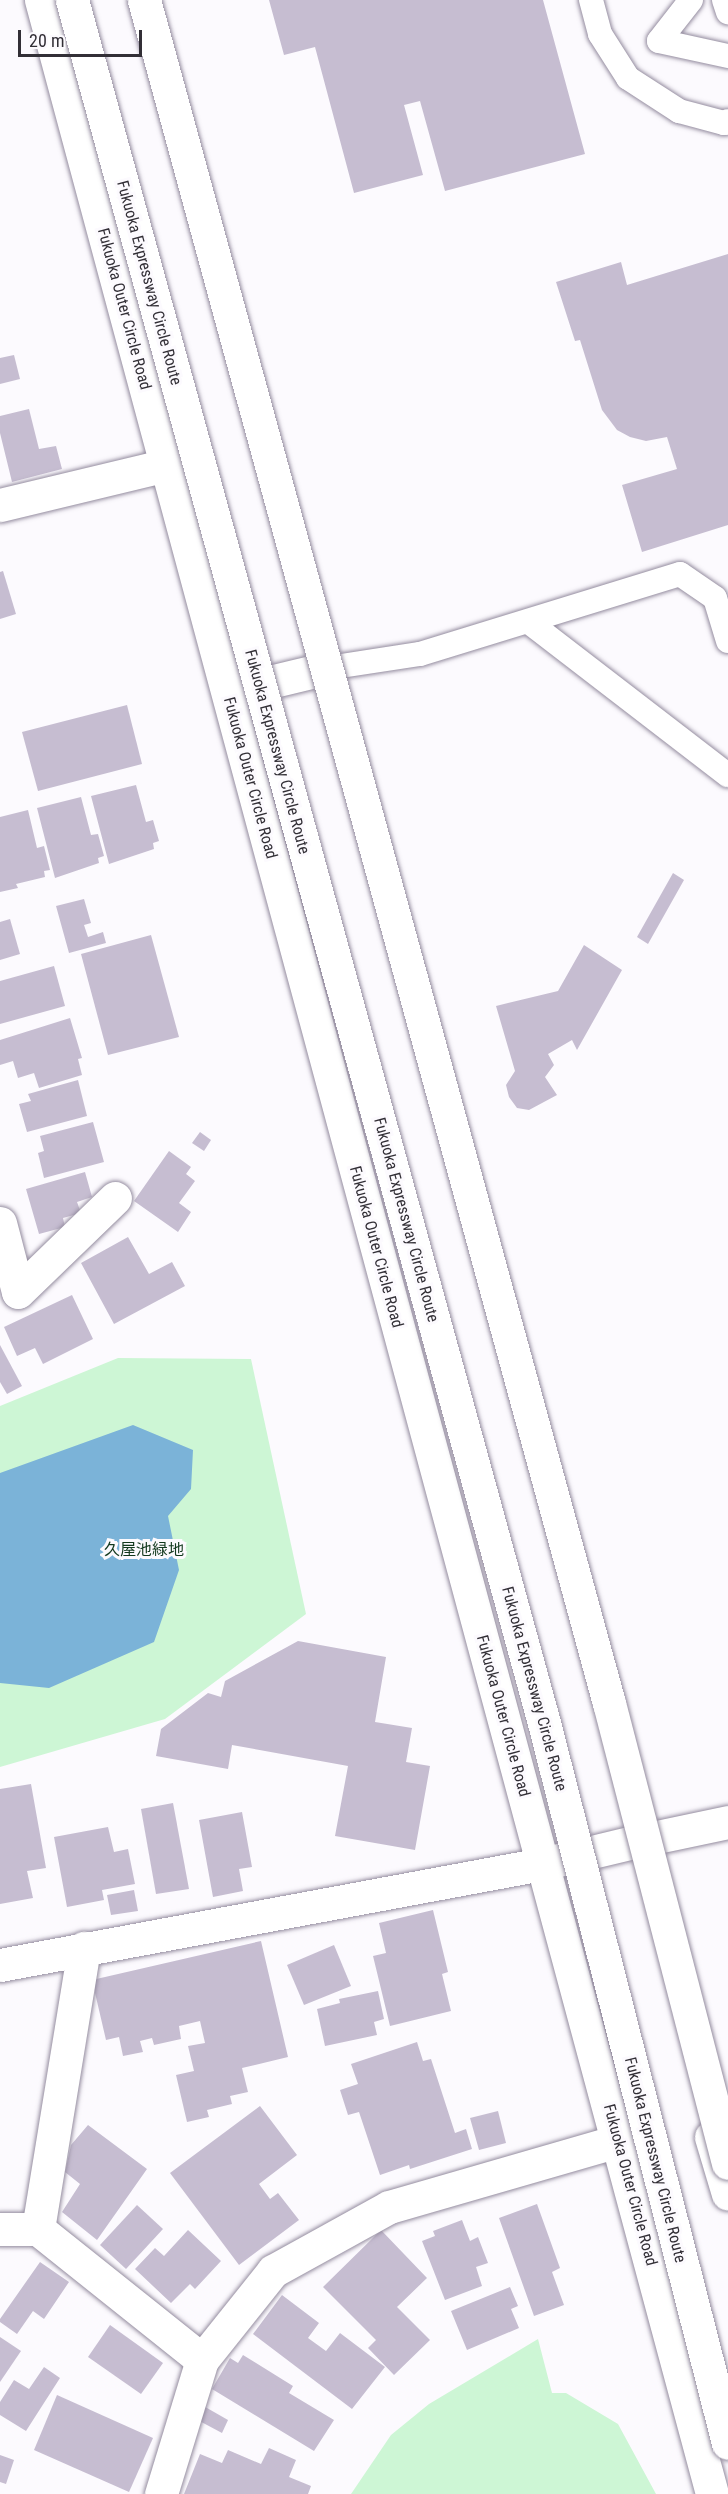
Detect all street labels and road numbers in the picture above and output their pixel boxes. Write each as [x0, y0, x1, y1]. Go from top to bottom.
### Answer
street label: Fukuoka Expressway Circle Route [112, 179, 186, 387]
street label: Fukuoka Outer Circle Road [93, 226, 155, 392]
street label: Fukuoka Expressway Circle Route [240, 648, 314, 856]
street label: Fukuoka Outer Circle Road [219, 695, 281, 861]
street label: Fukuoka Expressway Circle Route [369, 1116, 443, 1324]
street label: Fukuoka Outer Circle Road [345, 1164, 407, 1330]
street label: Fukuoka Expressway Circle Route [497, 1585, 571, 1793]
street label: Fukuoka Outer Circle Road [472, 1633, 534, 1799]
street label: Fukuoka Expressway Circle Route [620, 2055, 690, 2265]
street label: Fukuoka Outer Circle Road [599, 2102, 661, 2268]

